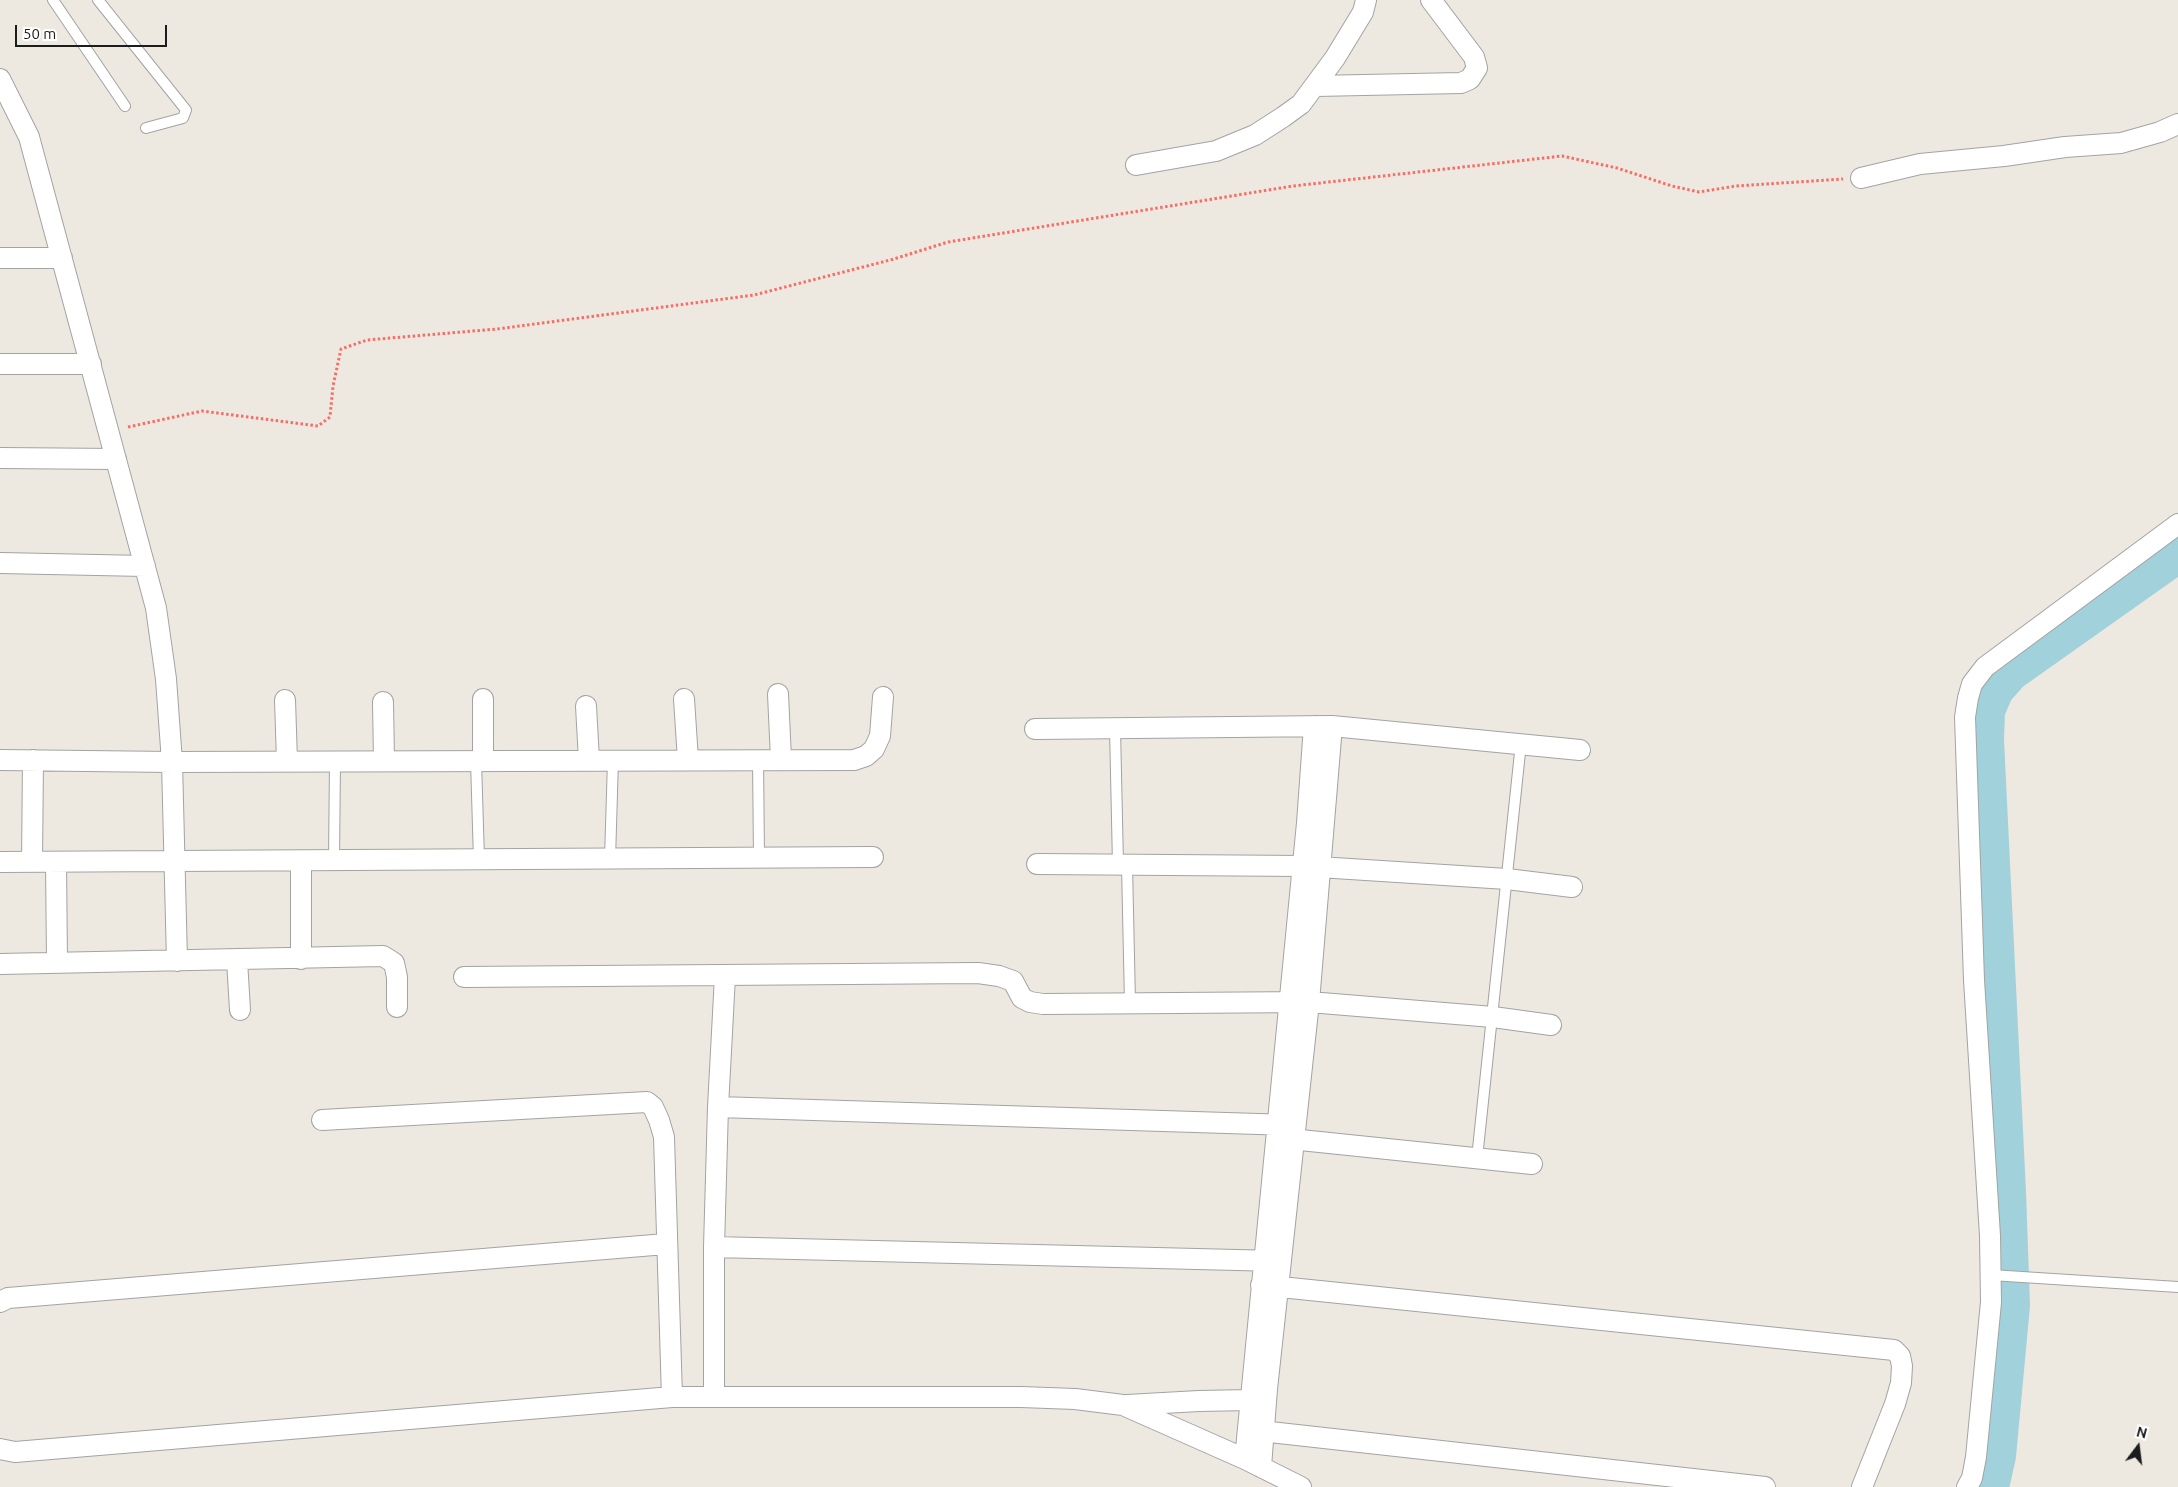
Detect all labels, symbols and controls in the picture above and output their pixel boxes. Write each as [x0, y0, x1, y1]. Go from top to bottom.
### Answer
scale bar [18, 15, 170, 47]
text: 50 m [23, 25, 56, 42]
north arrow [2113, 1422, 2163, 1472]
text: N [2135, 1423, 2149, 1442]

